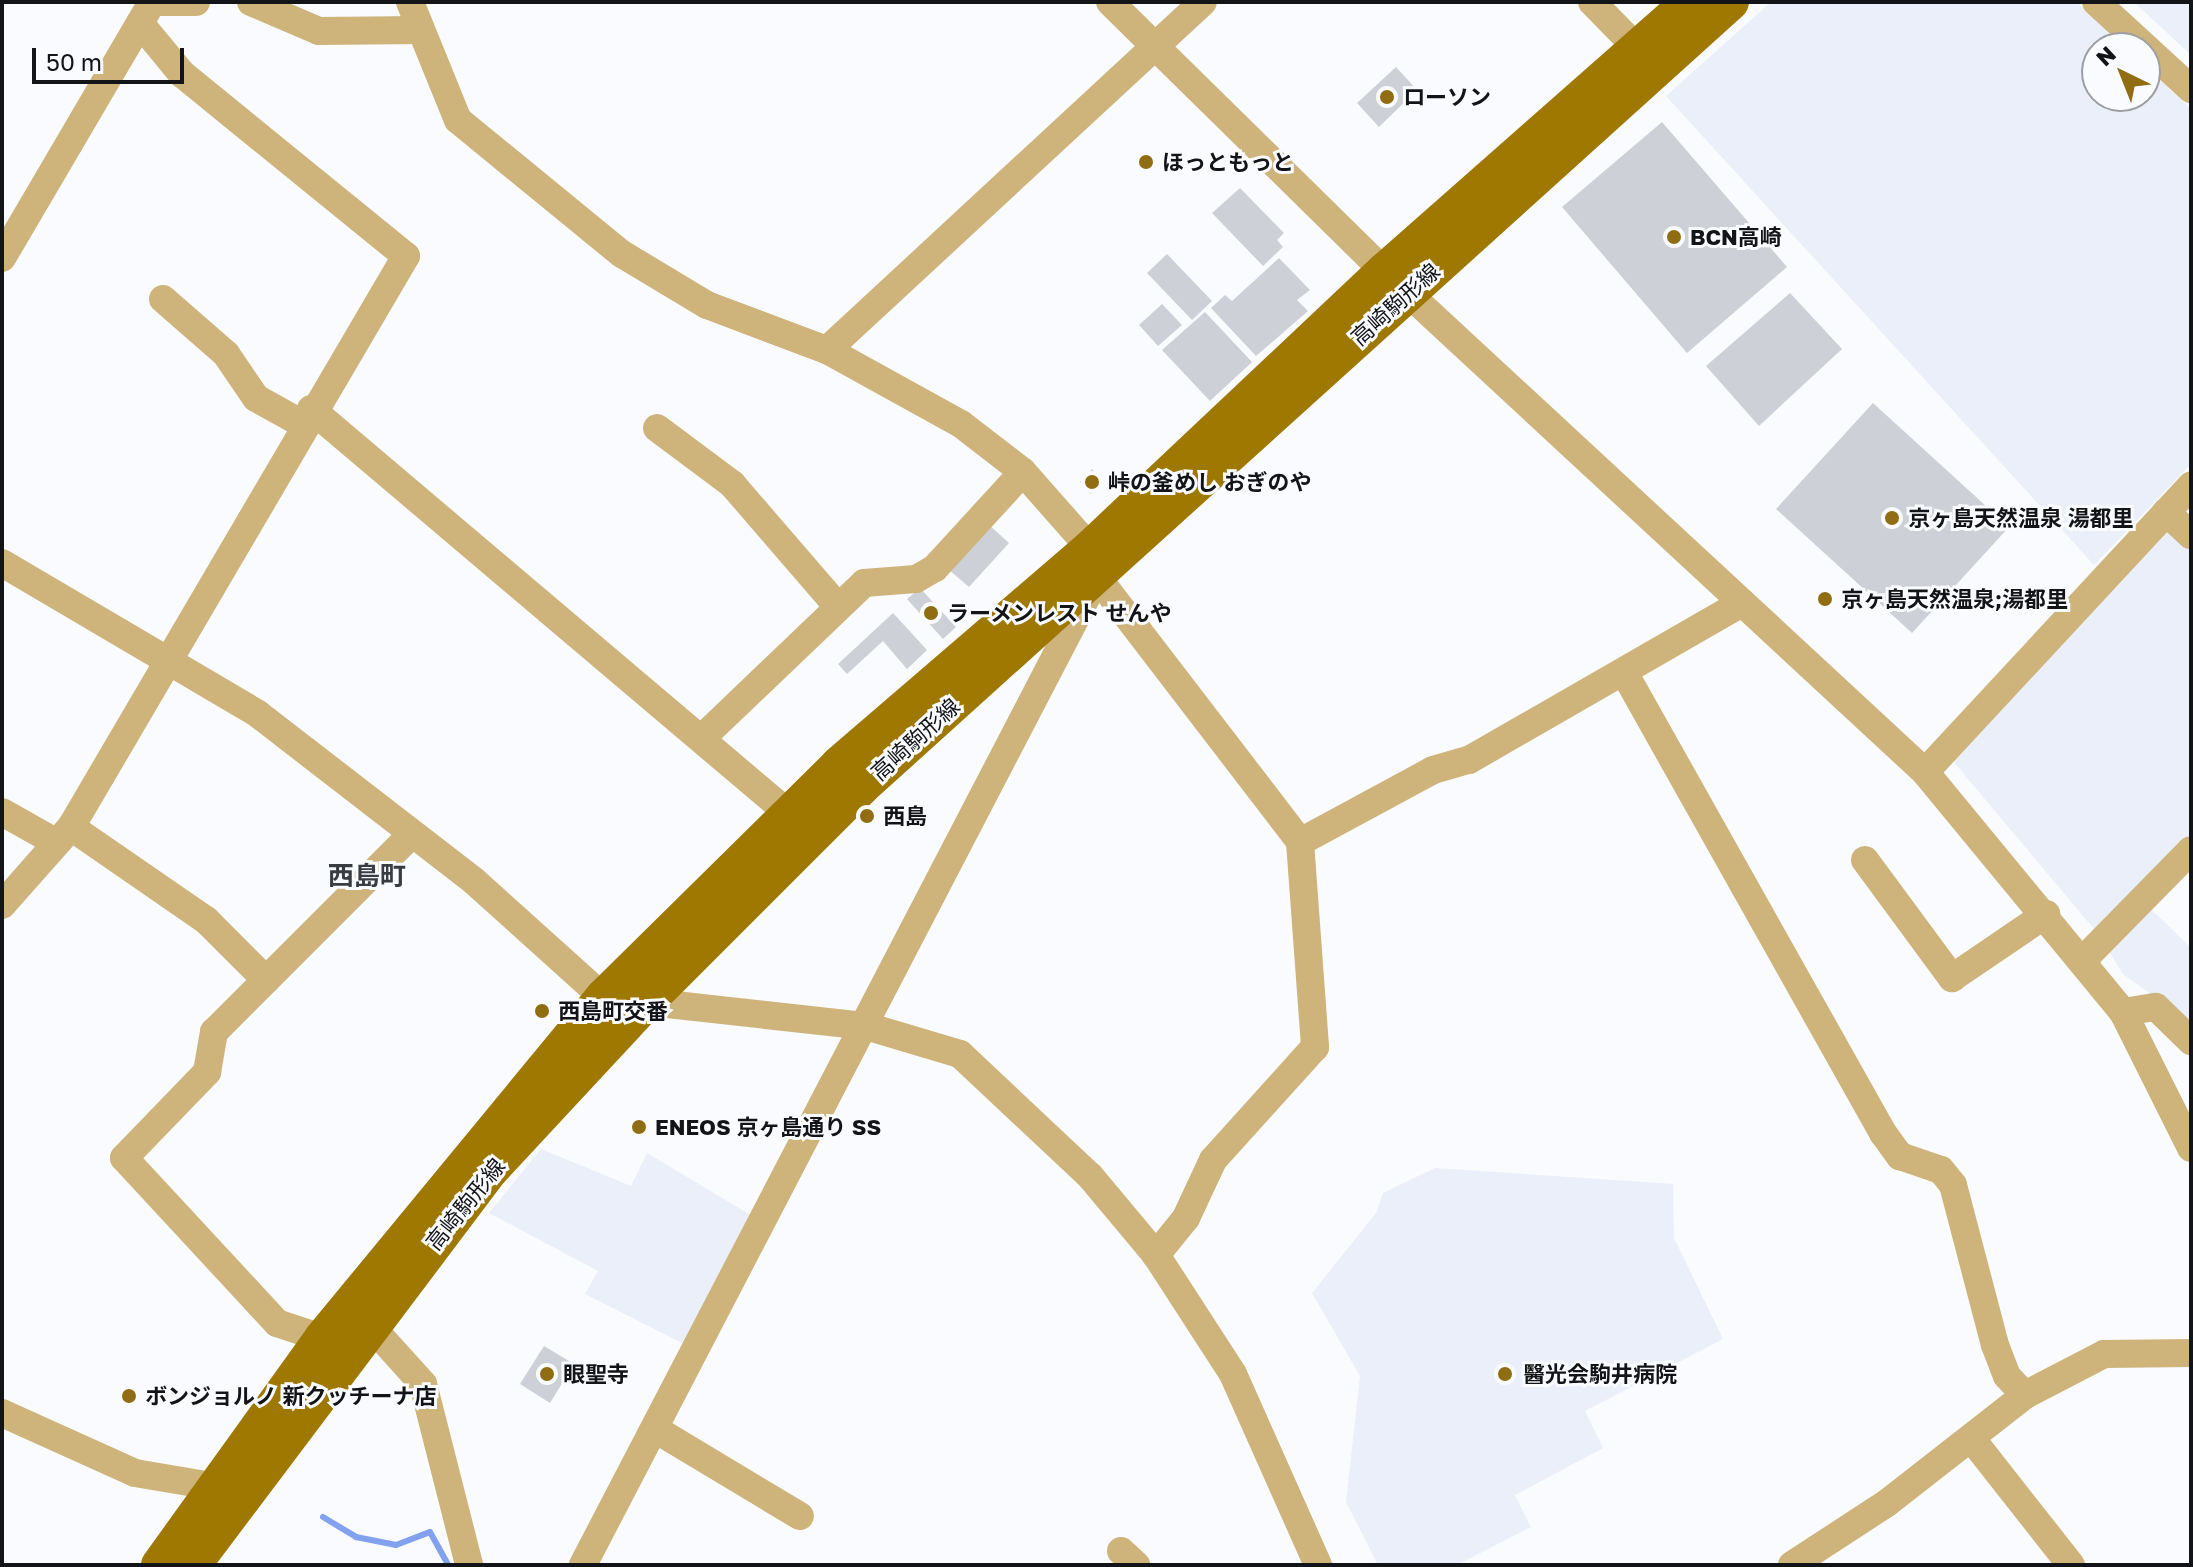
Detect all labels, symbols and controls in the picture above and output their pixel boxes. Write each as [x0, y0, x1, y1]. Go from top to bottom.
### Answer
scale bar [36, 32, 188, 82]
north arrow [2081, 32, 2161, 112]
text: N [2090, 40, 2121, 71]
text: 50 m [46, 47, 102, 76]
place label: ローソン [1403, 84, 1491, 110]
marker: ローソン [1378, 88, 1396, 106]
place label: ほっともっと [1162, 149, 1294, 175]
marker: ほっともっと [1137, 153, 1155, 171]
place label: BCN高崎 [1690, 224, 1782, 250]
marker: BCN高崎 [1665, 228, 1683, 246]
street label: 高崎駒形線 [1345, 257, 1445, 351]
place label: 峠の釜めし おぎのや [1108, 469, 1311, 495]
marker: 峠の釜めし おぎのや [1083, 473, 1101, 491]
place label: 京ヶ島天然温泉 湯都里 [1908, 505, 2133, 531]
marker: 京ヶ島天然温泉 湯都里 [1883, 509, 1901, 527]
place label: 京ヶ島天然温泉;湯都里 [1841, 586, 2068, 612]
marker: 京ヶ島天然温泉;湯都里 [1816, 590, 1834, 608]
place label: ラーメンレスト せんや [947, 600, 1172, 626]
marker: ラーメンレスト せんや [922, 604, 940, 622]
street label: 高崎駒形線 [865, 692, 965, 786]
place label: 西島 [883, 803, 927, 829]
marker: 西島 [858, 807, 876, 825]
district label: 西島町 [328, 860, 406, 892]
place label: 西島町交番 [558, 998, 668, 1024]
marker: 西島町交番 [533, 1002, 551, 1020]
place label: ENEOS 京ヶ島通り SS [655, 1114, 881, 1140]
marker: ENEOS 京ヶ島通り SS [630, 1118, 648, 1136]
street label: 高崎駒形線 [420, 1153, 510, 1255]
place label: 眼聖寺 [563, 1361, 629, 1387]
place label: 醫光会駒井病院 [1523, 1361, 1677, 1387]
marker: 醫光会駒井病院 [1494, 1363, 1516, 1385]
marker: 眼聖寺 [538, 1365, 556, 1383]
place label: ボンジョルノ 新クッチーナ店 [145, 1383, 436, 1409]
marker: ボンジョルノ 新クッチーナ店 [120, 1387, 138, 1405]

